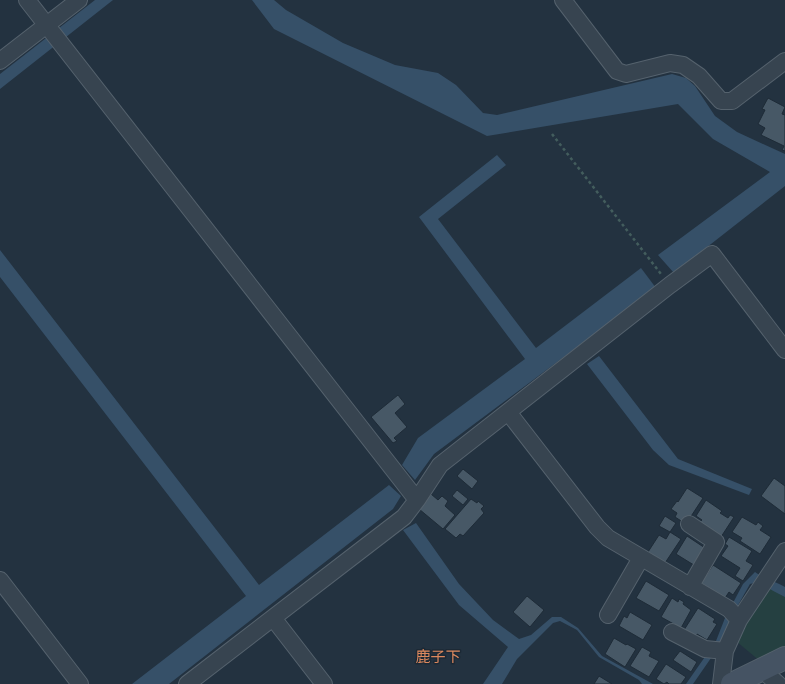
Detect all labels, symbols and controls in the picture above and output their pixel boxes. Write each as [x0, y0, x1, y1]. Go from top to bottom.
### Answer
district label: 鹿子下 [415, 648, 461, 666]

